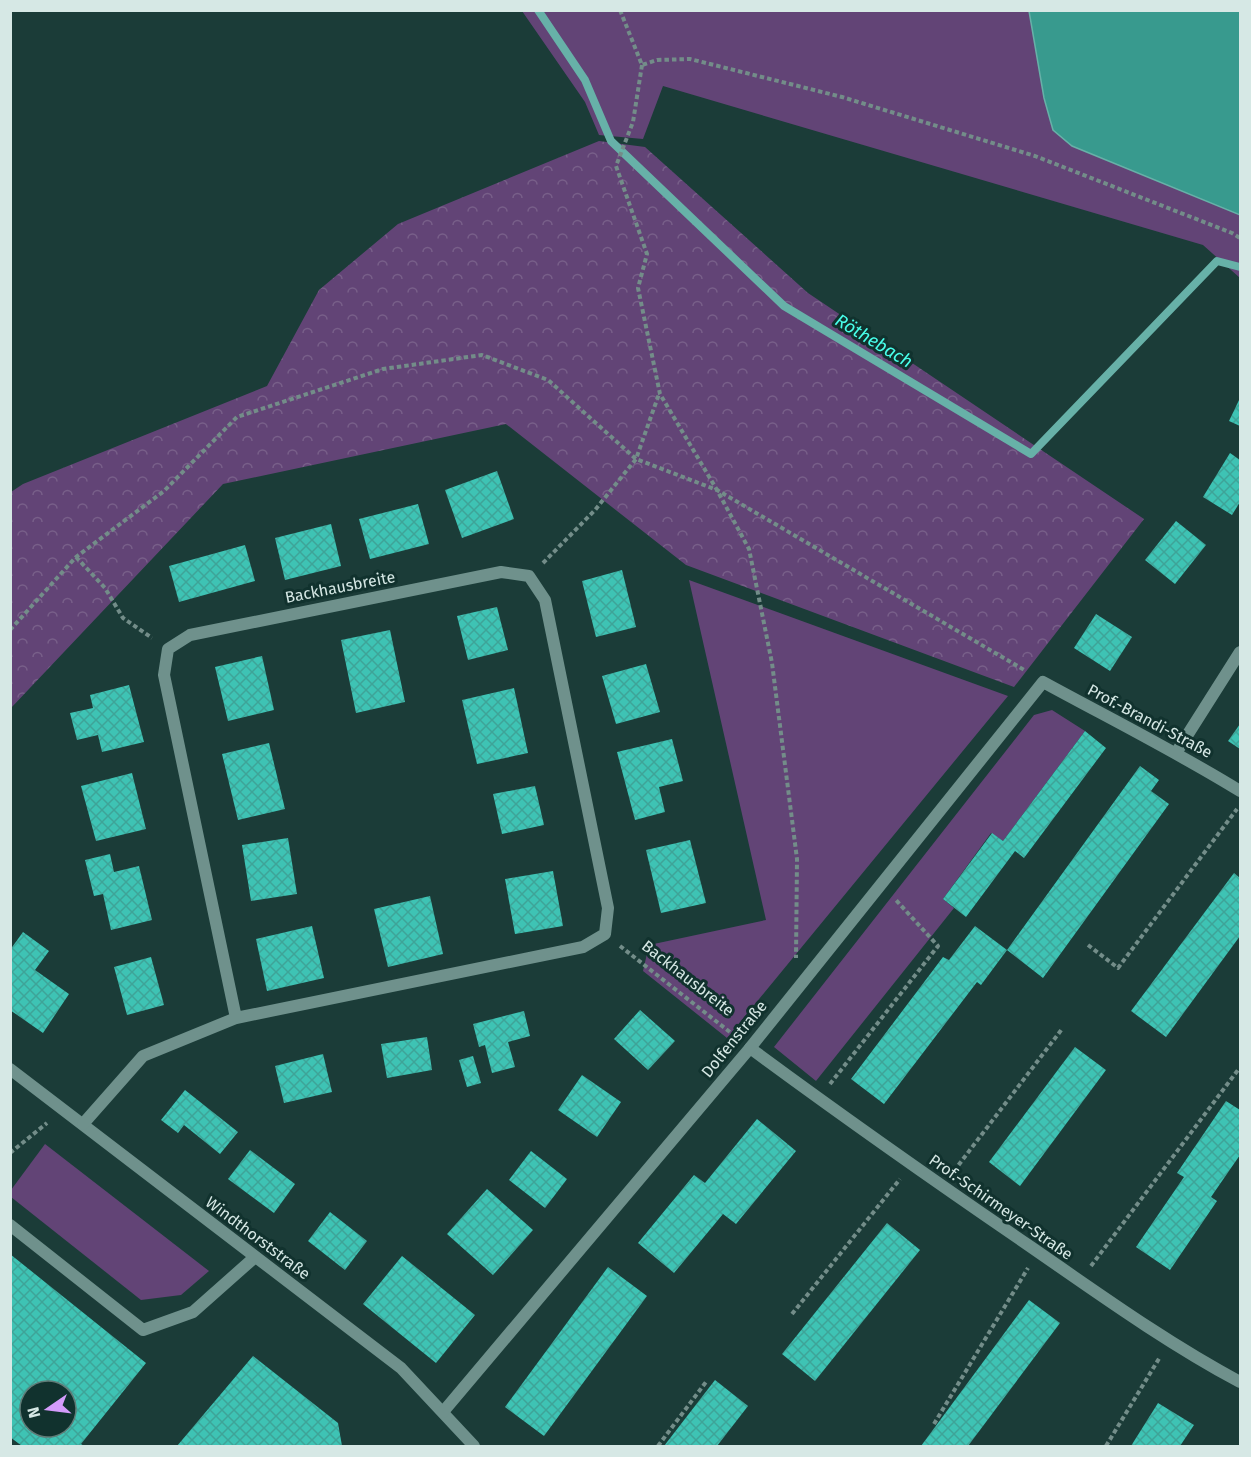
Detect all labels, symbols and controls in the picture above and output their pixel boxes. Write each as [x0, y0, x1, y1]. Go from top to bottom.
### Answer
water label: Röthebach [831, 309, 917, 373]
street label: Backhausbreite [283, 567, 397, 607]
street label: Prof.-Brandi-Straße [1084, 680, 1216, 762]
street label: Backhausbreite [638, 936, 738, 1020]
street label: Dolfenstraße [697, 997, 771, 1081]
street label: Prof.-Schirmeyer-Straße [925, 1150, 1077, 1264]
street label: Windthorststraße [202, 1192, 314, 1284]
north arrow [18, 1379, 78, 1439]
text: N [23, 1405, 44, 1420]

